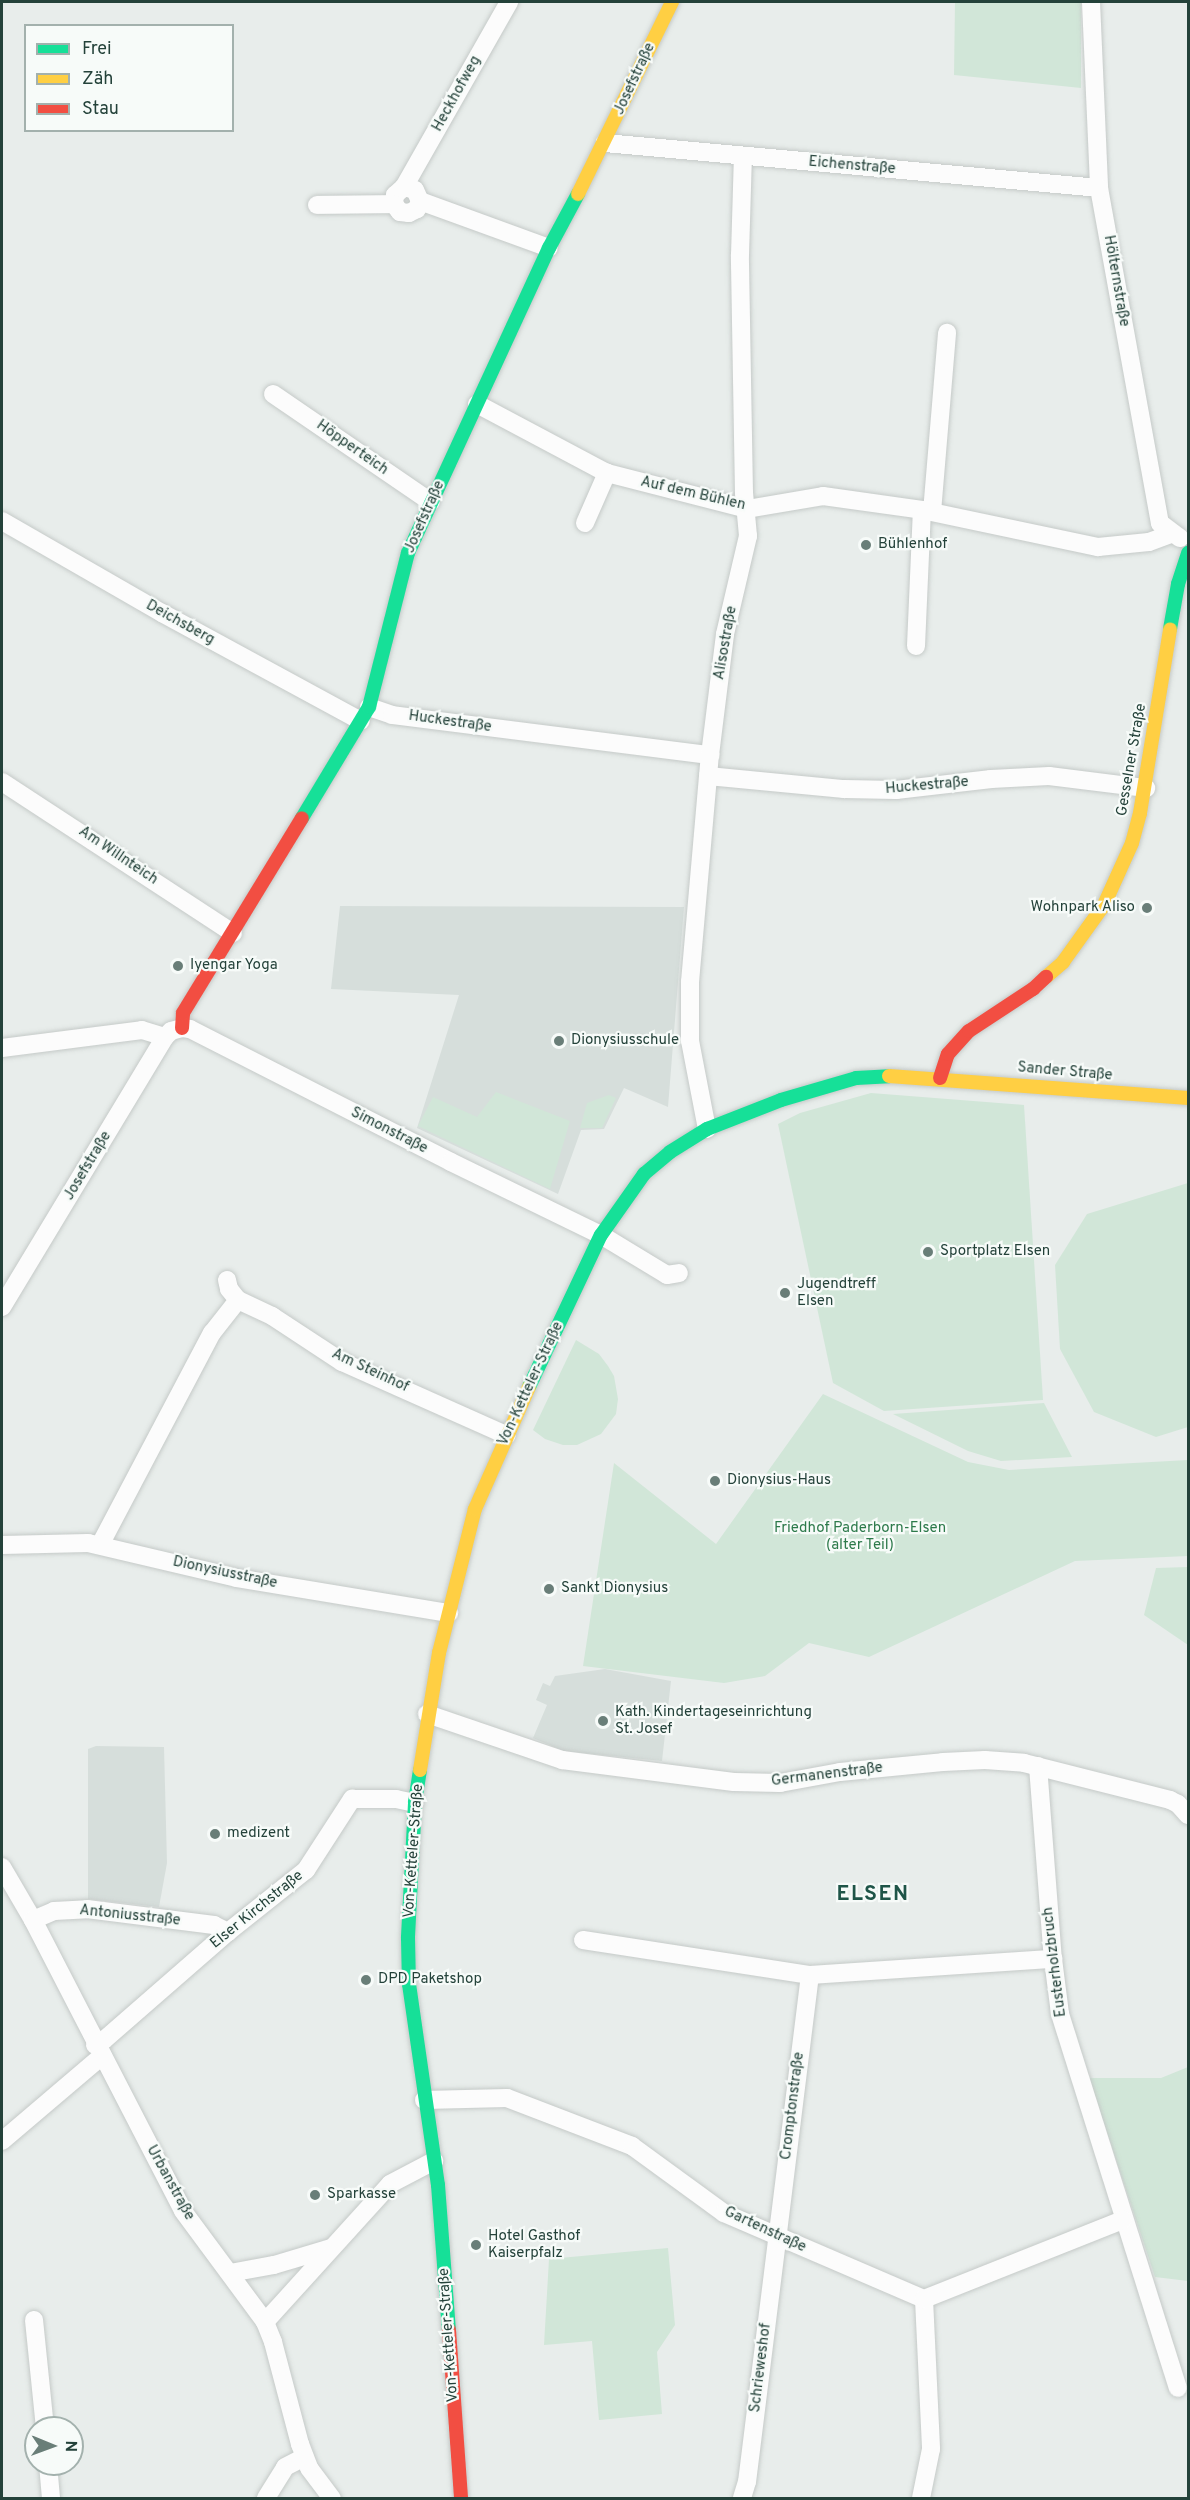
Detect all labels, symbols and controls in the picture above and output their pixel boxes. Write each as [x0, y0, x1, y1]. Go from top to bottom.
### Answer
legend [24, 24, 234, 132]
text: Frei [82, 38, 112, 61]
street label: Josefstraße [610, 40, 660, 118]
street label: Heckhofweg [429, 53, 485, 135]
text: Zäh [82, 68, 113, 91]
text: Stau [82, 98, 119, 121]
street label: Eichenstraße [808, 153, 896, 179]
street label: Hölternstraße [1099, 234, 1133, 328]
street label: Höpperteich [313, 417, 391, 479]
street label: Auf dem Bühlen [639, 473, 747, 515]
street label: Josefstraße [401, 478, 449, 556]
place label: Bühlenhof [878, 536, 947, 554]
marker: Bühlenhof [859, 538, 873, 552]
street label: Deichsberg [143, 597, 217, 649]
street label: Alisostraße [711, 605, 741, 681]
street label: Gesselner Straße [1113, 702, 1151, 818]
street label: Huckestraße [407, 707, 493, 737]
street label: Huckestraße [885, 773, 969, 799]
street label: Am Willnteich [75, 823, 161, 889]
place label: Wohnpark Aliso [1030, 899, 1135, 917]
marker: Wohnpark Aliso [1140, 901, 1154, 915]
place label: Iyengar Yoga [190, 957, 278, 975]
marker: Iyengar Yoga [171, 959, 185, 973]
place label: Dionysiusschule [571, 1032, 679, 1050]
marker: Dionysiusschule [552, 1034, 566, 1048]
street label: Sander Straße [1017, 1059, 1113, 1085]
street label: Simonstraße [347, 1104, 431, 1158]
street label: Josefstraße [60, 1128, 116, 1204]
place label: Sportplatz Elsen [940, 1243, 1050, 1261]
marker: Sportplatz Elsen [921, 1245, 935, 1259]
place label: Jugendtreff Elsen [797, 1275, 876, 1310]
marker: Jugendtreff Elsen [778, 1286, 792, 1300]
street label: Von-Ketteler-Straße [494, 1319, 568, 1449]
street label: Am Steinhof [329, 1345, 411, 1397]
place label: Dionysius-Haus [727, 1472, 831, 1490]
marker: Dionysius-Haus [708, 1474, 722, 1488]
park label: Friedhof Paderborn-Elsen (alter Teil) [774, 1519, 946, 1554]
street label: Dionysiusstraße [171, 1553, 279, 1593]
place label: Sankt Dionysius [561, 1580, 668, 1598]
marker: Sankt Dionysius [542, 1582, 556, 1596]
place label: Kath. Kindertageseinrichtung St. Josef [615, 1703, 812, 1738]
marker: Kath. Kindertageseinrichtung St. Josef [596, 1714, 610, 1728]
street label: Germanenstraße [770, 1759, 884, 1791]
street label: Von-Ketteler-Straße [400, 1783, 428, 1919]
place label: medizent [227, 1825, 290, 1843]
marker: medizent [208, 1827, 222, 1841]
street label: Elser Kirchstraße [207, 1867, 307, 1953]
district label: ELSEN [836, 1882, 910, 1908]
street label: Antoniusstraße [78, 1902, 182, 1930]
street label: Eusterholzbruch [1039, 1906, 1071, 2018]
place label: DPD Paketshop [378, 1971, 482, 1989]
marker: DPD Paketshop [359, 1973, 373, 1987]
street label: Cromptonstraße [777, 2051, 809, 2161]
street label: Urbanstraße [142, 2142, 198, 2224]
place label: Sparkasse [327, 2186, 396, 2204]
marker: Sparkasse [308, 2188, 322, 2202]
street label: Gartenstraße [721, 2203, 809, 2257]
place label: Hotel Gasthof Kaiserpfalz [488, 2227, 580, 2262]
marker: Hotel Gasthof Kaiserpfalz [469, 2238, 483, 2252]
street label: Von-Ketteler-Straße [435, 2267, 463, 2403]
street label: Schrieweshof [747, 2322, 775, 2414]
north arrow [24, 2416, 84, 2476]
text: N [60, 2440, 80, 2452]

